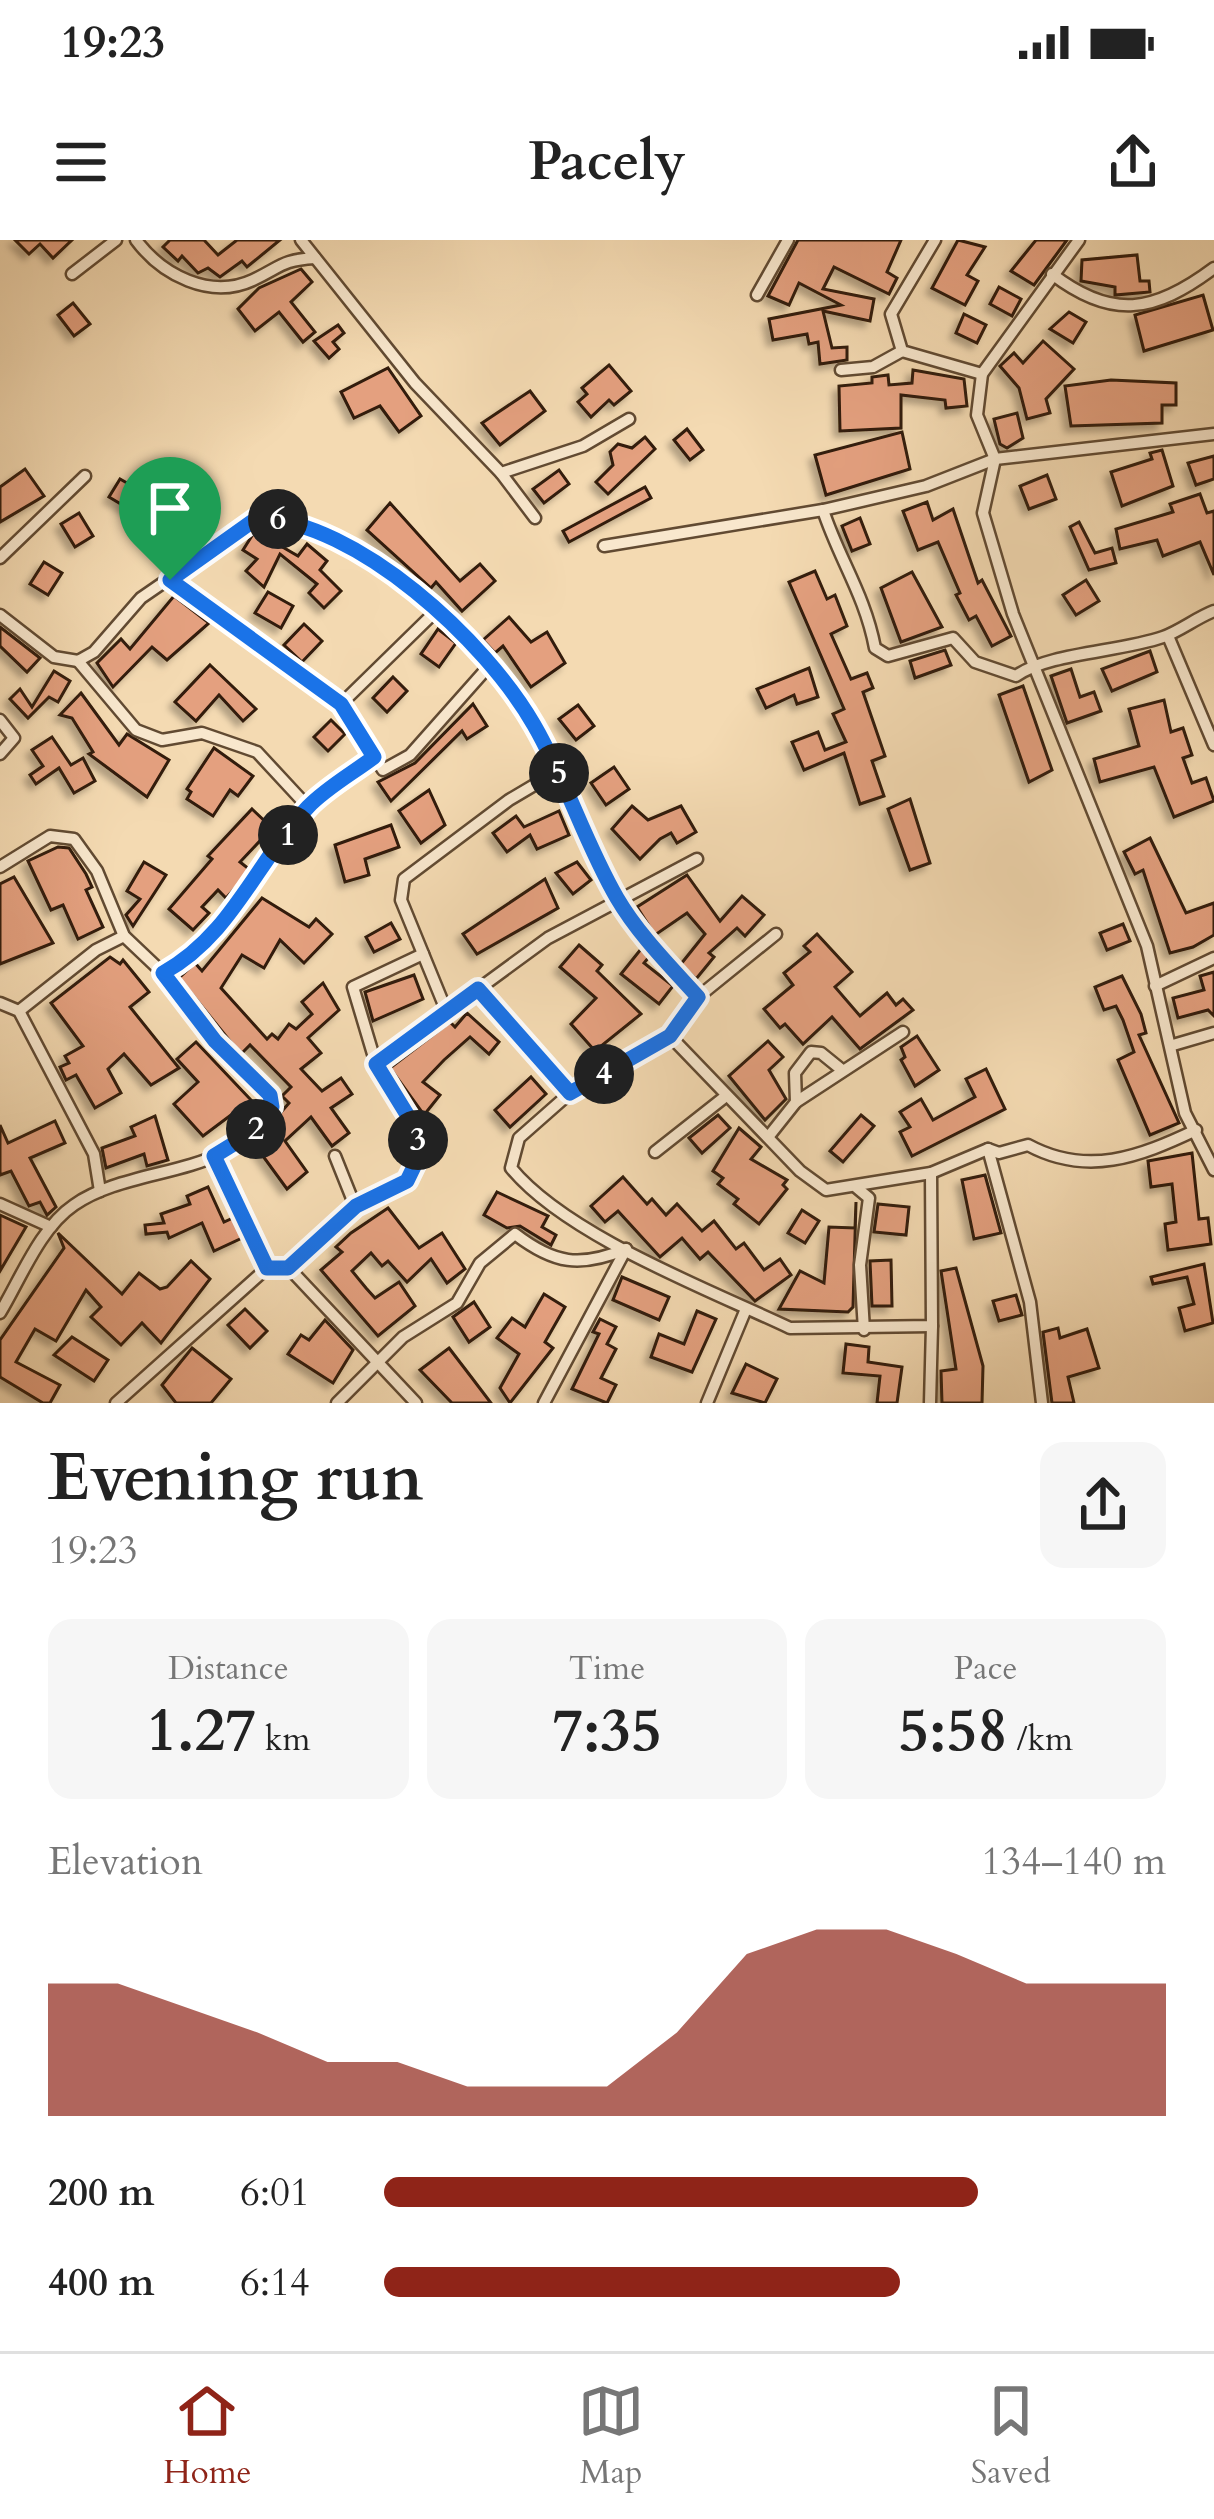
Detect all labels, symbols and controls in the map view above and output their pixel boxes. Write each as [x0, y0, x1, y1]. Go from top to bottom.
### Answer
text: 19:23 [60, 12, 165, 73]
text: Pacely [528, 126, 686, 199]
icon: menu [48, 129, 114, 195]
icon: share [1100, 129, 1166, 195]
pin [119, 457, 221, 580]
icon: arrive [137, 475, 203, 541]
pin: 6 [248, 489, 308, 549]
text: 6 [270, 496, 286, 541]
pin: 5 [529, 743, 589, 803]
text: 5 [551, 750, 567, 795]
pin: 1 [258, 805, 318, 865]
text: 1 [280, 812, 296, 857]
pin: 4 [574, 1044, 634, 1104]
text: 4 [596, 1051, 612, 1096]
pin: 2 [226, 1099, 286, 1159]
text: 2 [248, 1106, 264, 1151]
pin: 3 [388, 1110, 448, 1170]
text: 3 [410, 1117, 426, 1162]
text: Evening run [48, 1434, 423, 1523]
button: share [1040, 1442, 1166, 1568]
text: 19:23 [48, 1524, 138, 1577]
text: Distance [168, 1646, 289, 1691]
text: Time [569, 1646, 645, 1691]
text: Pace [954, 1646, 1018, 1691]
text: 1.27 [146, 1691, 256, 1772]
text: 7:35 [552, 1691, 662, 1772]
text: 5:58 [898, 1691, 1008, 1772]
text: km [256, 1717, 310, 1762]
text: /km [1008, 1717, 1073, 1762]
text: Elevation [48, 1835, 203, 1888]
text: 134–140 m [981, 1835, 1166, 1888]
text: 200 m [48, 2166, 154, 2219]
text: 6:01 [240, 2166, 310, 2219]
text: 400 m [48, 2256, 154, 2309]
text: 6:14 [240, 2256, 310, 2309]
tab: Home [163, 2378, 252, 2495]
tab: Map [578, 2378, 644, 2495]
tab: Saved [971, 2378, 1051, 2495]

